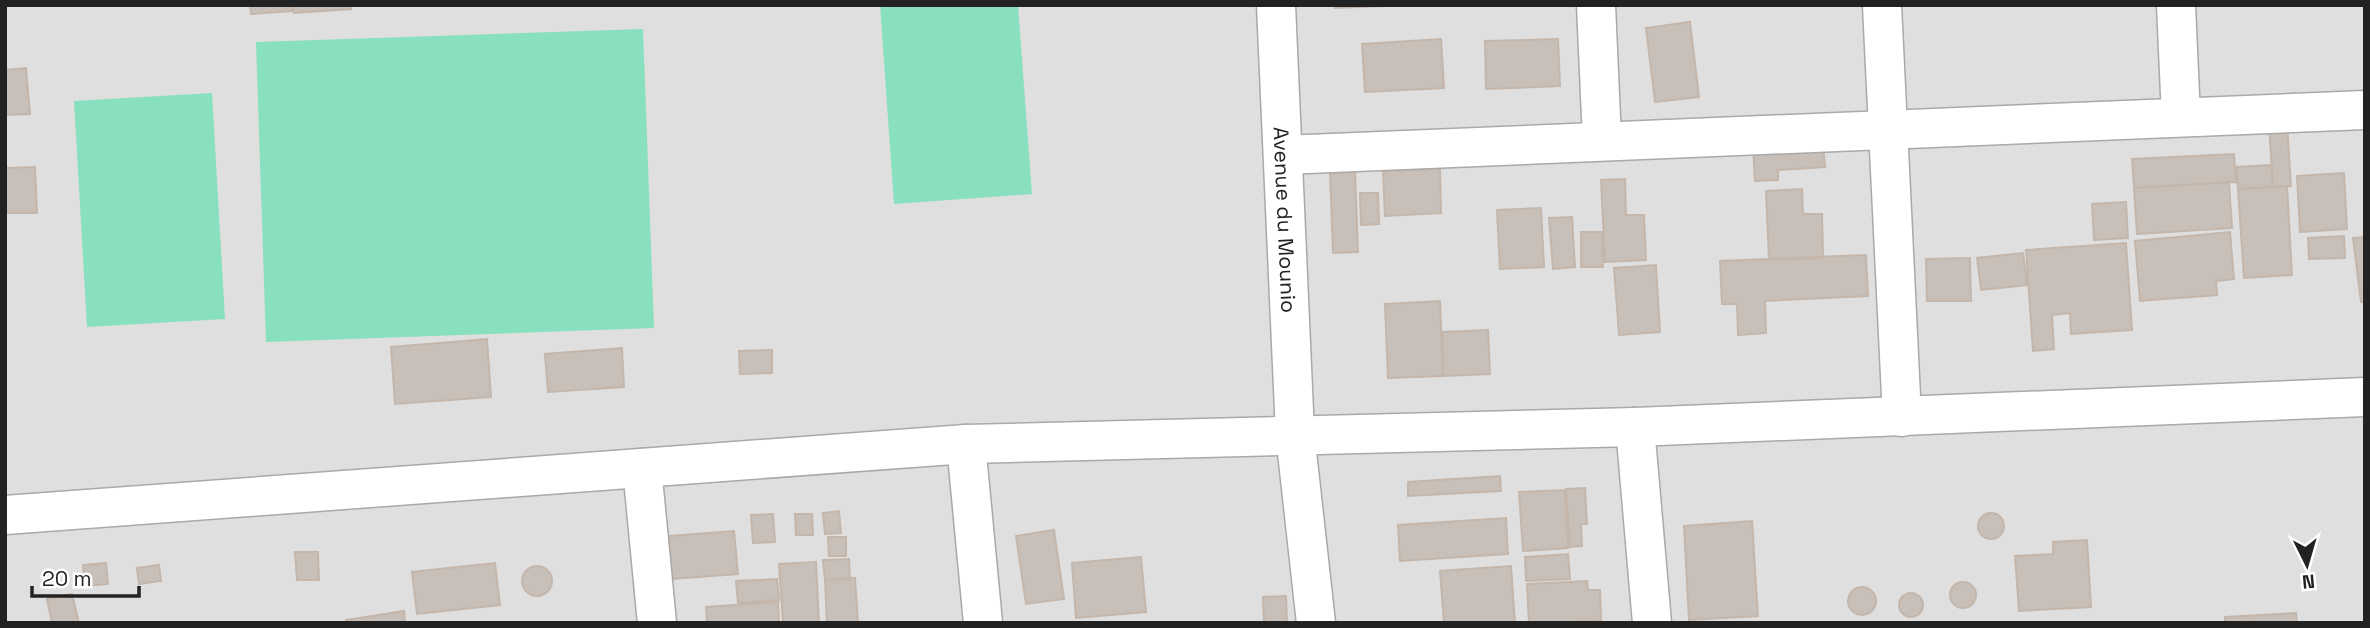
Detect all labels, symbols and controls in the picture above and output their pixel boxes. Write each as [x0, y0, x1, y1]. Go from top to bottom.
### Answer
street label: Avenue du Mounio [1268, 126, 1303, 314]
north arrow [2272, 530, 2342, 600]
scale bar [32, 554, 138, 598]
text: 20 m [42, 565, 92, 592]
text: N [2301, 568, 2316, 594]

